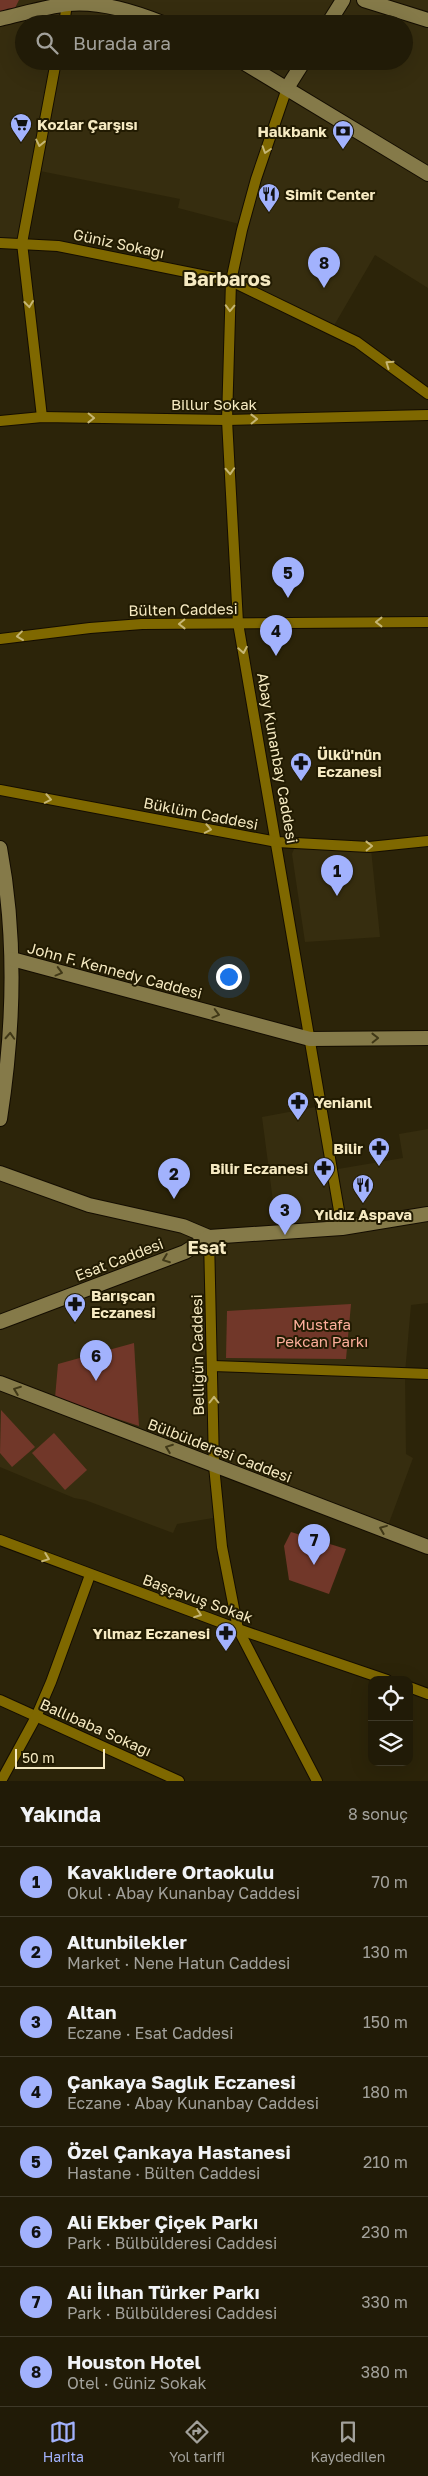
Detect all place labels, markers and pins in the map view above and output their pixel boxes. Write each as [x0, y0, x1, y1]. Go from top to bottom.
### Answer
supermarket icon: Kozlar Çarşısı [9, 112, 33, 143]
place label: Kozlar Çarşısı [37, 115, 138, 133]
bank icon: Halkbank [331, 119, 355, 150]
place label: Halkbank [257, 122, 327, 140]
restaurant icon: Simit Center [257, 182, 281, 213]
place label: Simit Center [285, 185, 376, 203]
pin: 8 [308, 247, 340, 288]
pin: 5 [272, 557, 304, 598]
pin: 4 [260, 615, 292, 656]
place label: Ülkü'nün Eczanesi [317, 745, 382, 780]
pharmacy icon: Ülkü'nün Eczanesi [289, 751, 313, 782]
pin: 1 [321, 855, 353, 896]
pharmacy icon: Yenianıl [286, 1090, 310, 1121]
place label: Yenianıl [314, 1093, 372, 1111]
pharmacy icon: Bilir [367, 1136, 391, 1167]
place label: Bilir [333, 1139, 363, 1157]
pharmacy icon: Bilir Eczanesi [312, 1156, 336, 1187]
pin: 2 [158, 1158, 190, 1199]
place label: Bilir Eczanesi [210, 1159, 308, 1177]
restaurant icon: Yıldız Aspava [351, 1173, 375, 1204]
pin: 3 [269, 1194, 301, 1235]
place label: Yıldız Aspava [314, 1205, 412, 1223]
place label: Barışcan Eczanesi [91, 1286, 156, 1321]
pharmacy icon: Barışcan Eczanesi [63, 1292, 87, 1323]
pin: 6 [80, 1340, 112, 1381]
pin: 7 [298, 1524, 330, 1565]
pharmacy icon: Yılmaz Eczanesi [214, 1621, 238, 1652]
place label: Yılmaz Eczanesi [92, 1624, 210, 1642]

